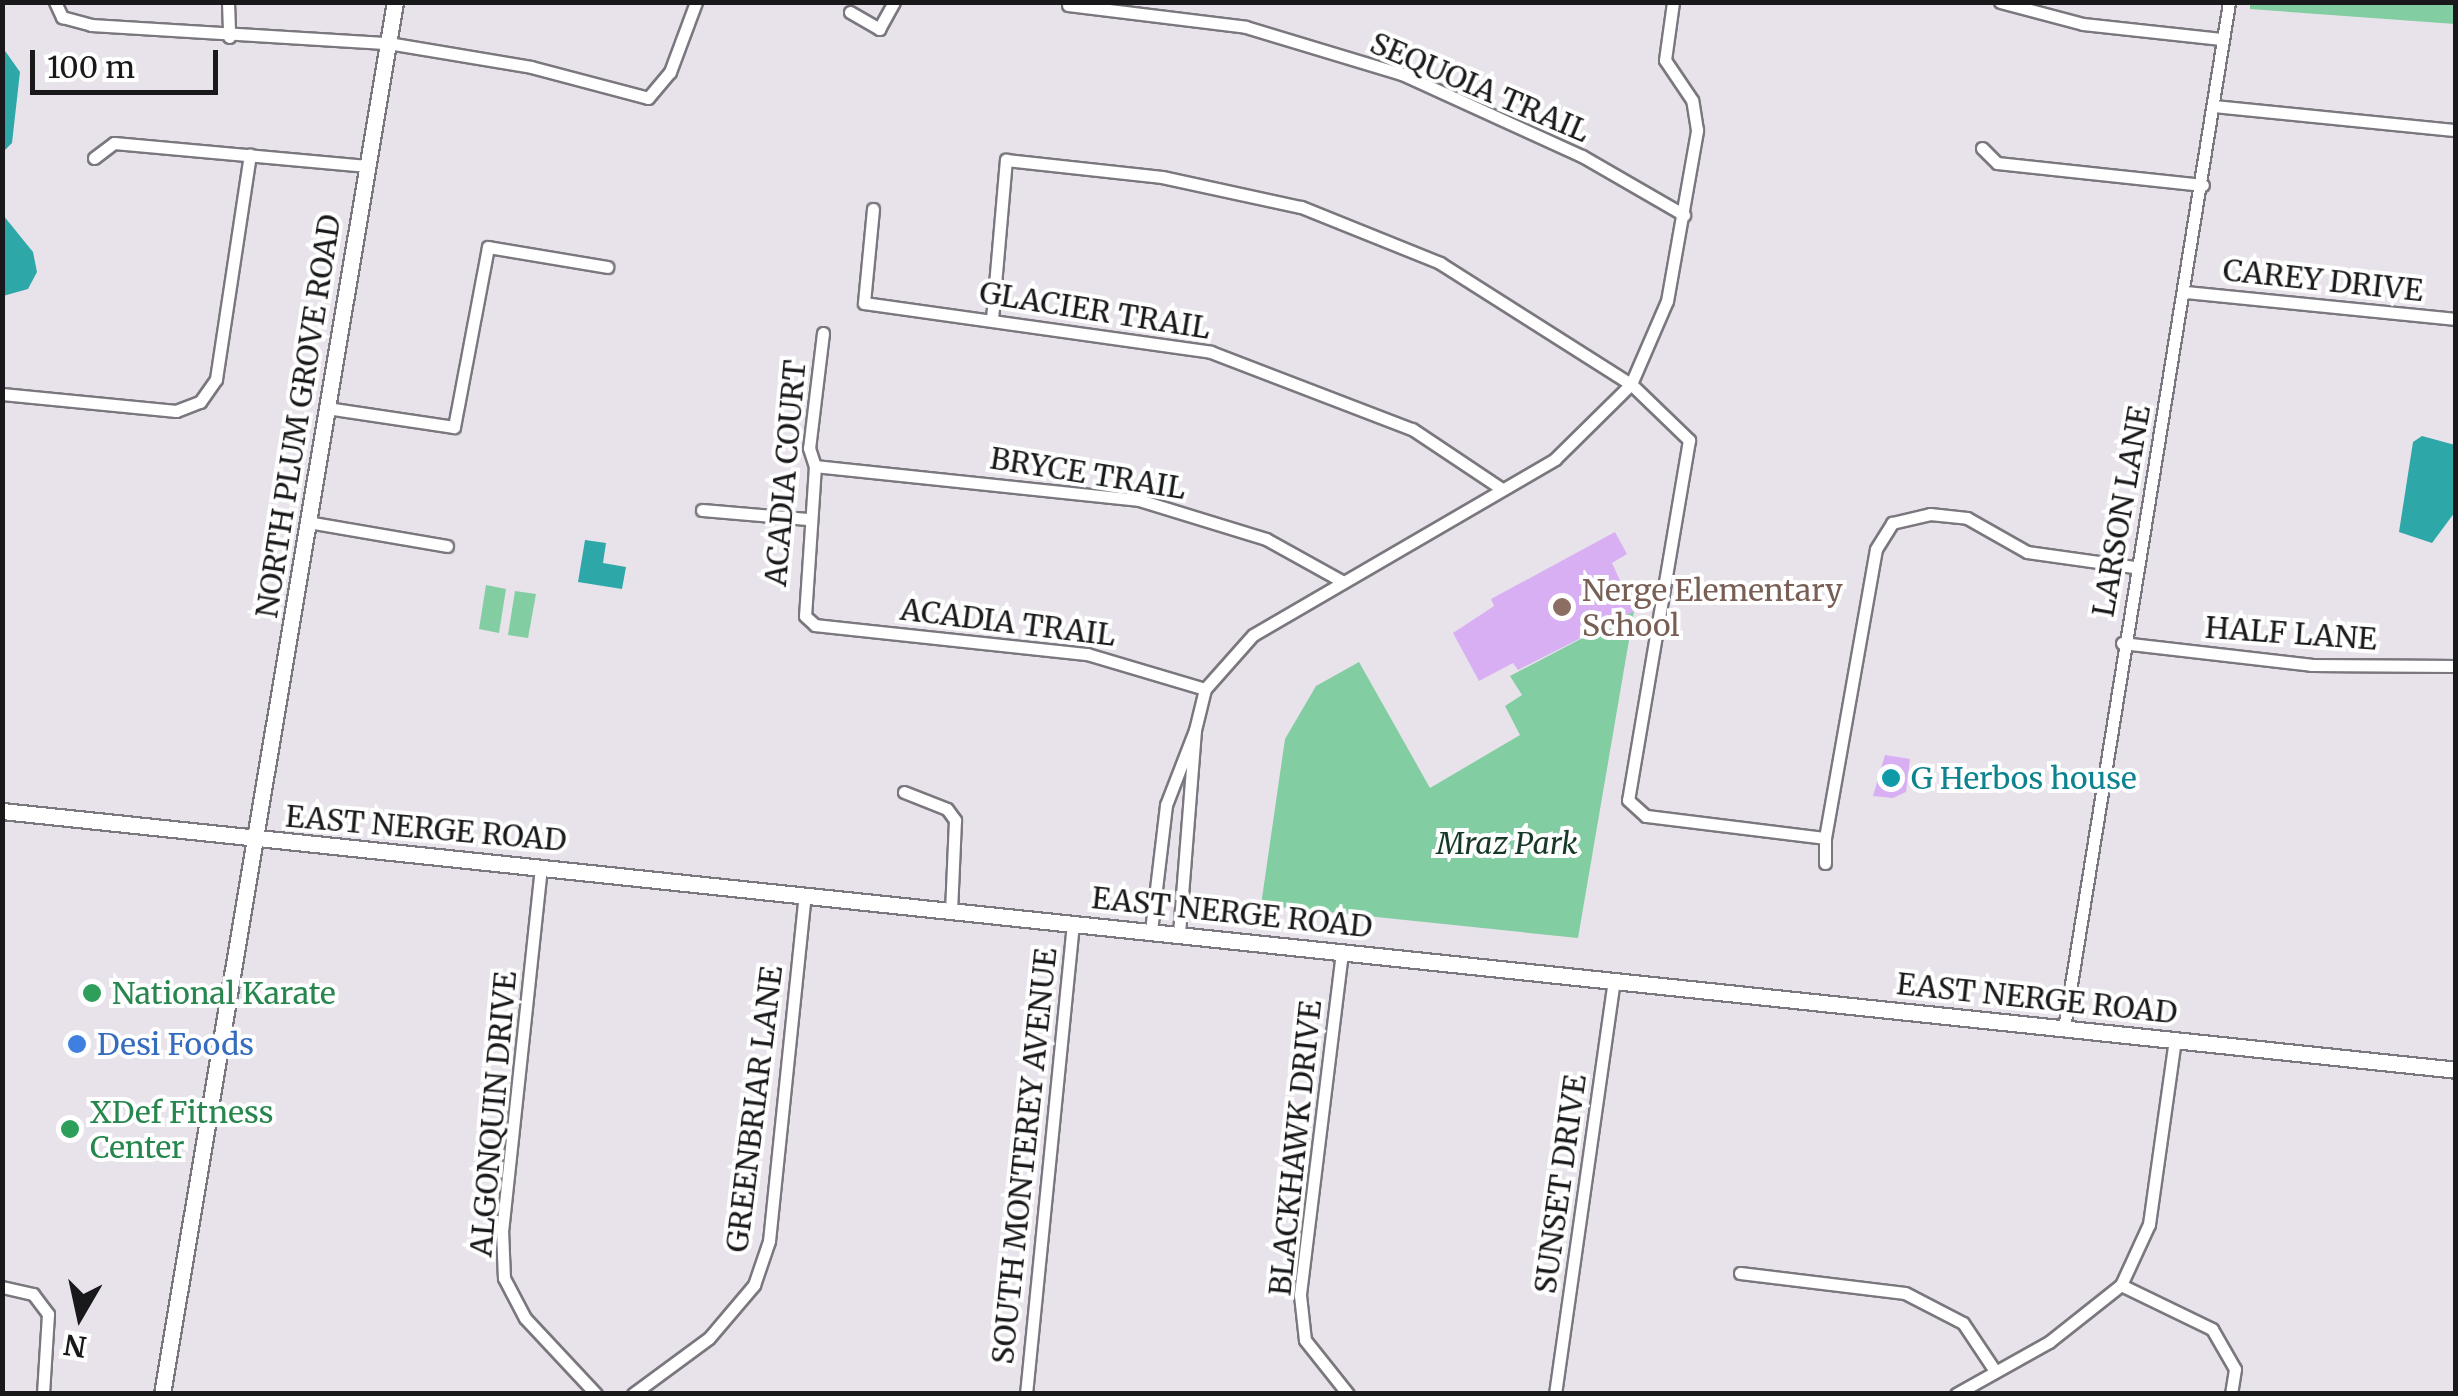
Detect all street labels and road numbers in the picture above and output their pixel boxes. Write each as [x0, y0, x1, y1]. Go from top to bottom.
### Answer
street label: SEQUOIA TRAIL [1365, 25, 1595, 149]
street label: NORTH PLUM GROVE ROAD [248, 212, 348, 620]
street label: CAREY DRIVE [2221, 252, 2425, 308]
street label: GLACIER TRAIL [977, 274, 1213, 346]
street label: ACADIA COURT [757, 358, 813, 588]
street label: LARSON LANE [2085, 403, 2157, 619]
street label: BRYCE TRAIL [988, 440, 1188, 506]
street label: ACADIA TRAIL [898, 591, 1118, 653]
street label: HALF LANE [2204, 609, 2378, 657]
street label: EAST NERGE ROAD [284, 798, 568, 858]
street label: EAST NERGE ROAD [1090, 879, 1374, 945]
street label: SOUTH MONTEREY AVENUE [984, 946, 1064, 1366]
street label: GREENBRIAR LANE [719, 964, 789, 1254]
street label: EAST NERGE ROAD [1895, 965, 2179, 1031]
street label: ALGONQUIN DRIVE [463, 970, 523, 1258]
street label: BLACKHAWK DRIVE [1262, 999, 1328, 1297]
street label: SUNSET DRIVE [1527, 1072, 1593, 1296]

